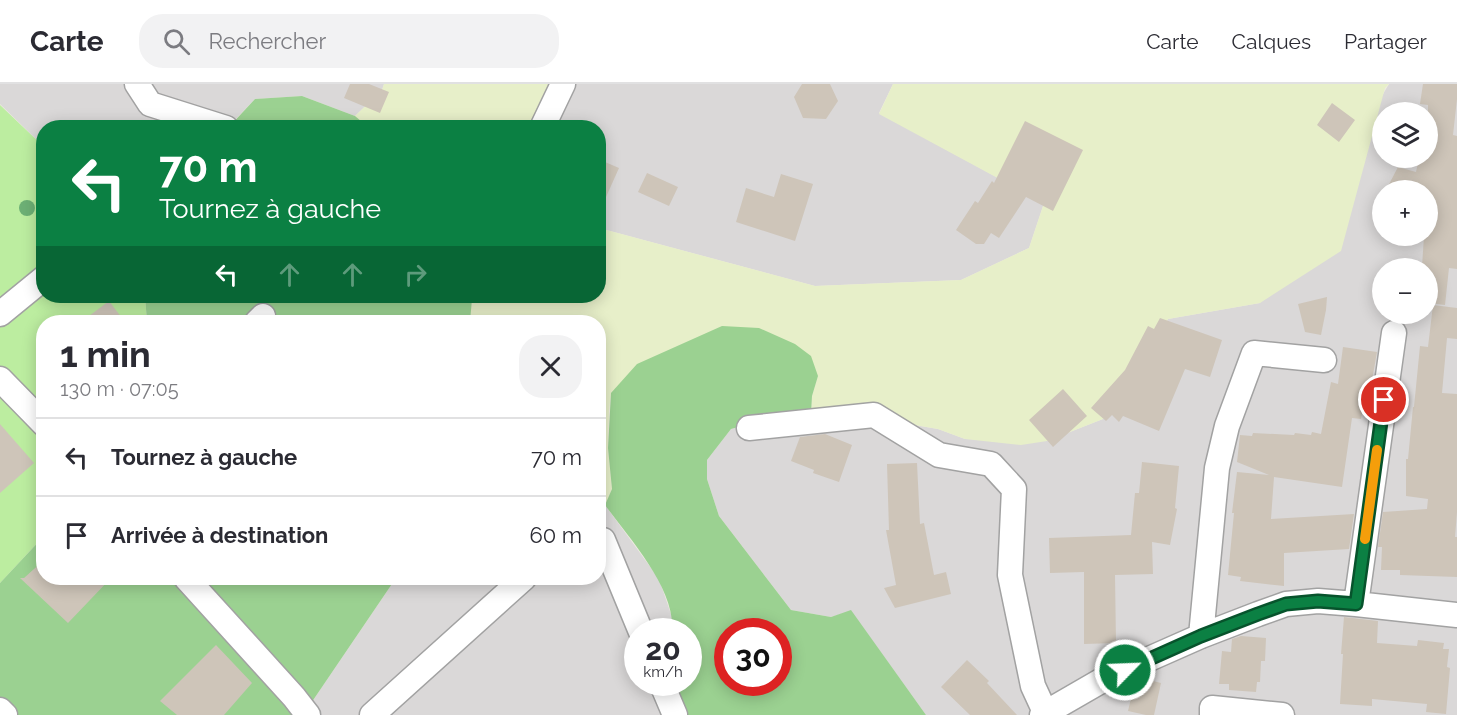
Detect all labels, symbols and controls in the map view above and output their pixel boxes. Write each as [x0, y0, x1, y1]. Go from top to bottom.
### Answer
search box [139, 14, 559, 68]
text: Carte [30, 25, 103, 58]
icon: search [160, 25, 193, 58]
text: Rechercher [208, 28, 326, 54]
text: Carte [1146, 29, 1199, 54]
text: Calques [1232, 29, 1311, 54]
text: Partager [1344, 29, 1427, 54]
map controls [1372, 102, 1438, 324]
button: layers [1372, 102, 1438, 168]
text: 70 m [159, 143, 258, 192]
icon: left [60, 144, 138, 222]
button: + [1372, 180, 1438, 246]
text: Tournez à gauche [159, 193, 381, 224]
icon: left [210, 258, 243, 291]
icon: ahead [273, 258, 306, 291]
icon: ahead [336, 258, 369, 291]
icon: right [399, 258, 432, 291]
button: − [1372, 258, 1438, 324]
text: 1 min [60, 333, 151, 375]
button: close [519, 335, 582, 398]
pin [1358, 374, 1409, 425]
text: 130 m · 07:05 [60, 377, 179, 401]
icon: arrive [1367, 383, 1400, 416]
icon: left [60, 441, 93, 474]
text: Tournez à gauche [111, 444, 297, 470]
text: 70 m [531, 444, 582, 470]
icon: arrive [60, 519, 93, 552]
text: Arrivée à destination [111, 522, 328, 548]
text: 60 m [529, 522, 582, 548]
speed limit sign: 30 [714, 618, 792, 696]
text: 20 [645, 632, 681, 667]
position arrow [1093, 638, 1157, 702]
text: km/h [643, 663, 683, 681]

